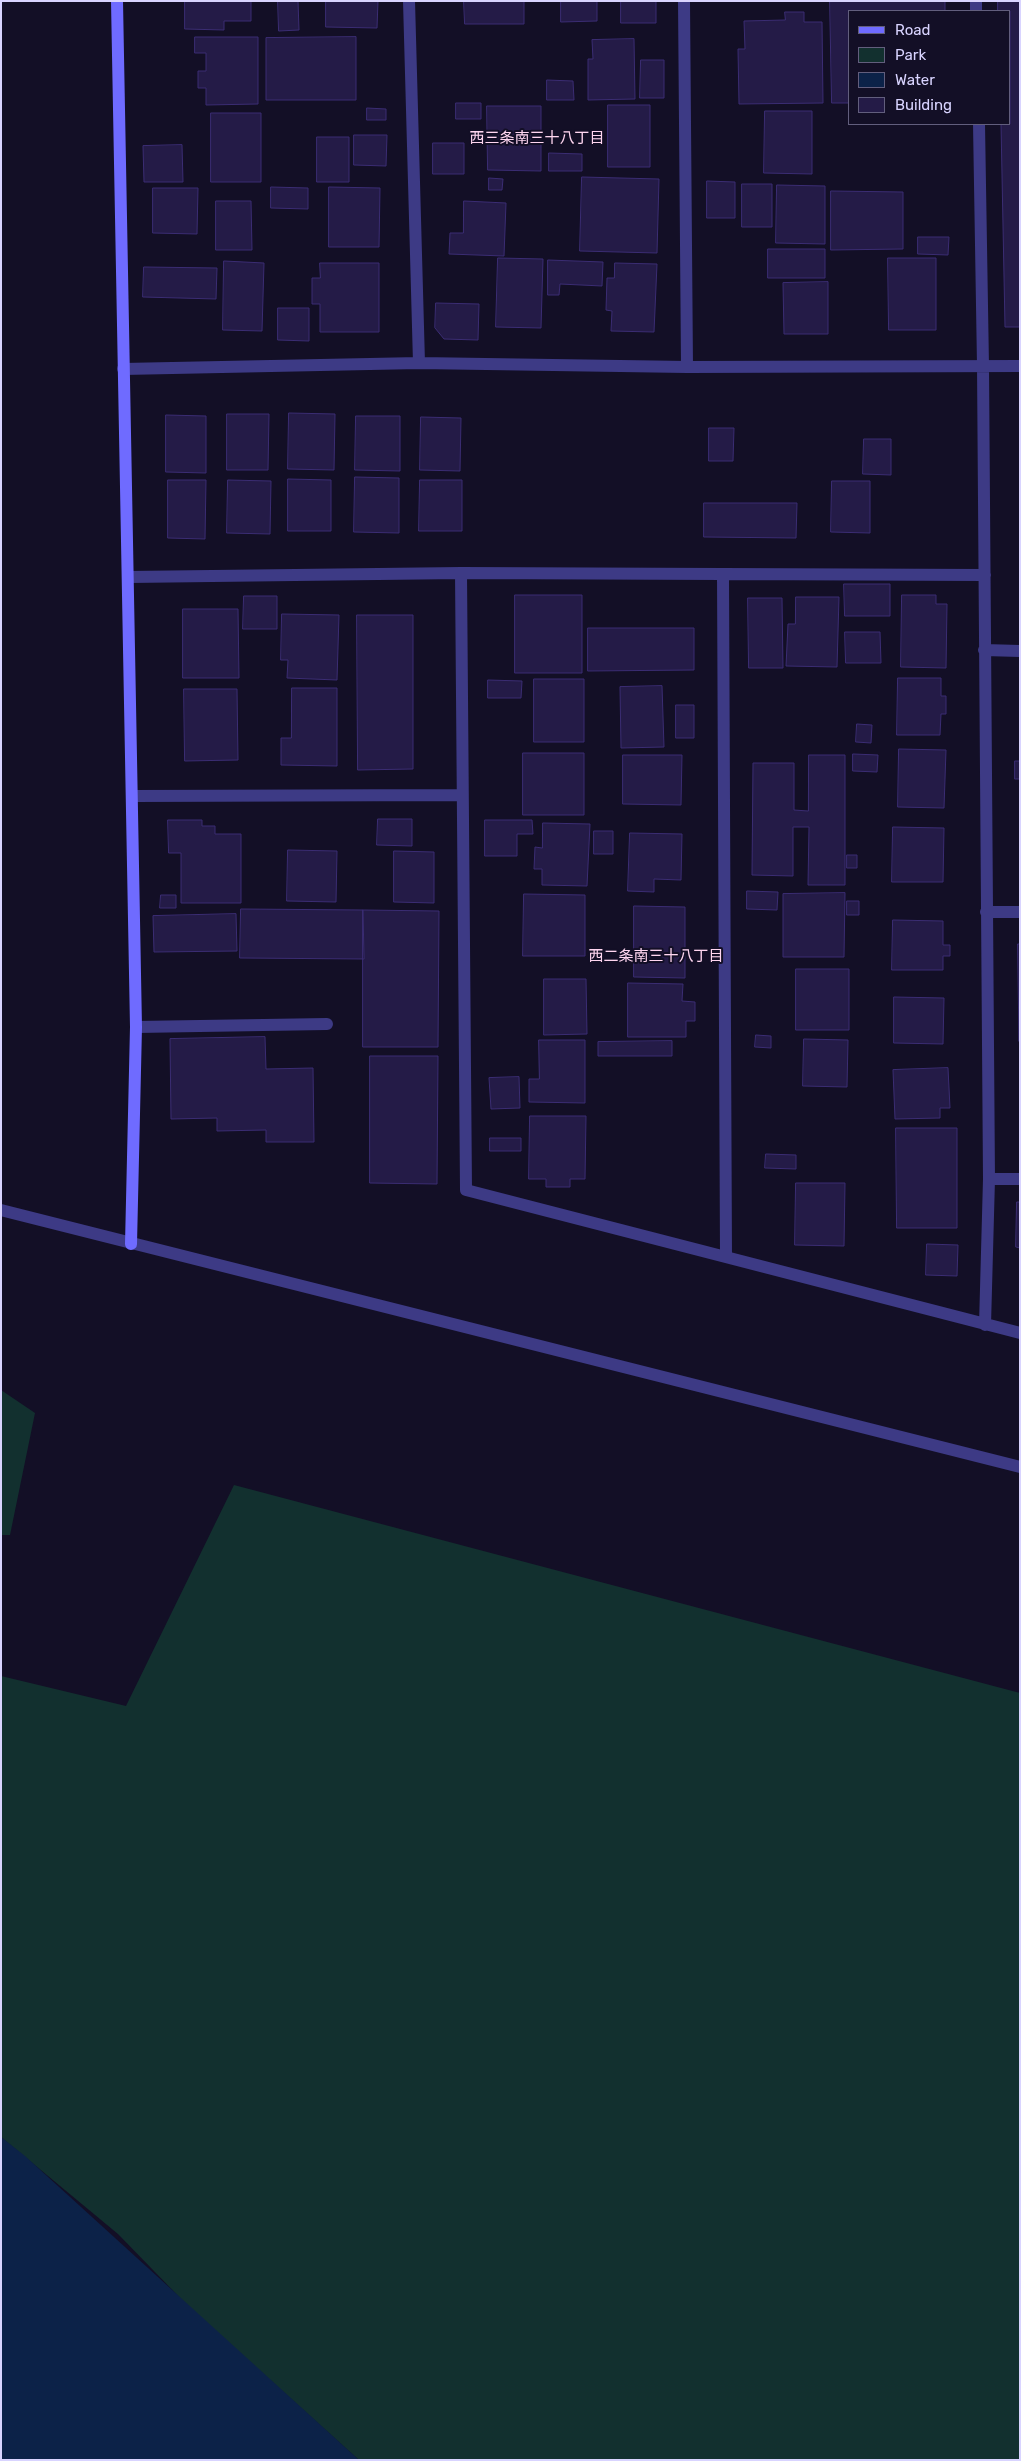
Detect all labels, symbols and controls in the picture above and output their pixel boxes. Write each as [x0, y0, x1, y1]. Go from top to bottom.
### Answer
legend [848, 10, 1011, 125]
text: Road [895, 21, 931, 39]
text: Park [895, 46, 926, 64]
text: Water [895, 71, 935, 89]
text: Building [895, 96, 952, 114]
district label: 西三条南三十八丁目 [470, 130, 604, 148]
district label: 西二条南三十八丁目 [589, 948, 723, 966]

